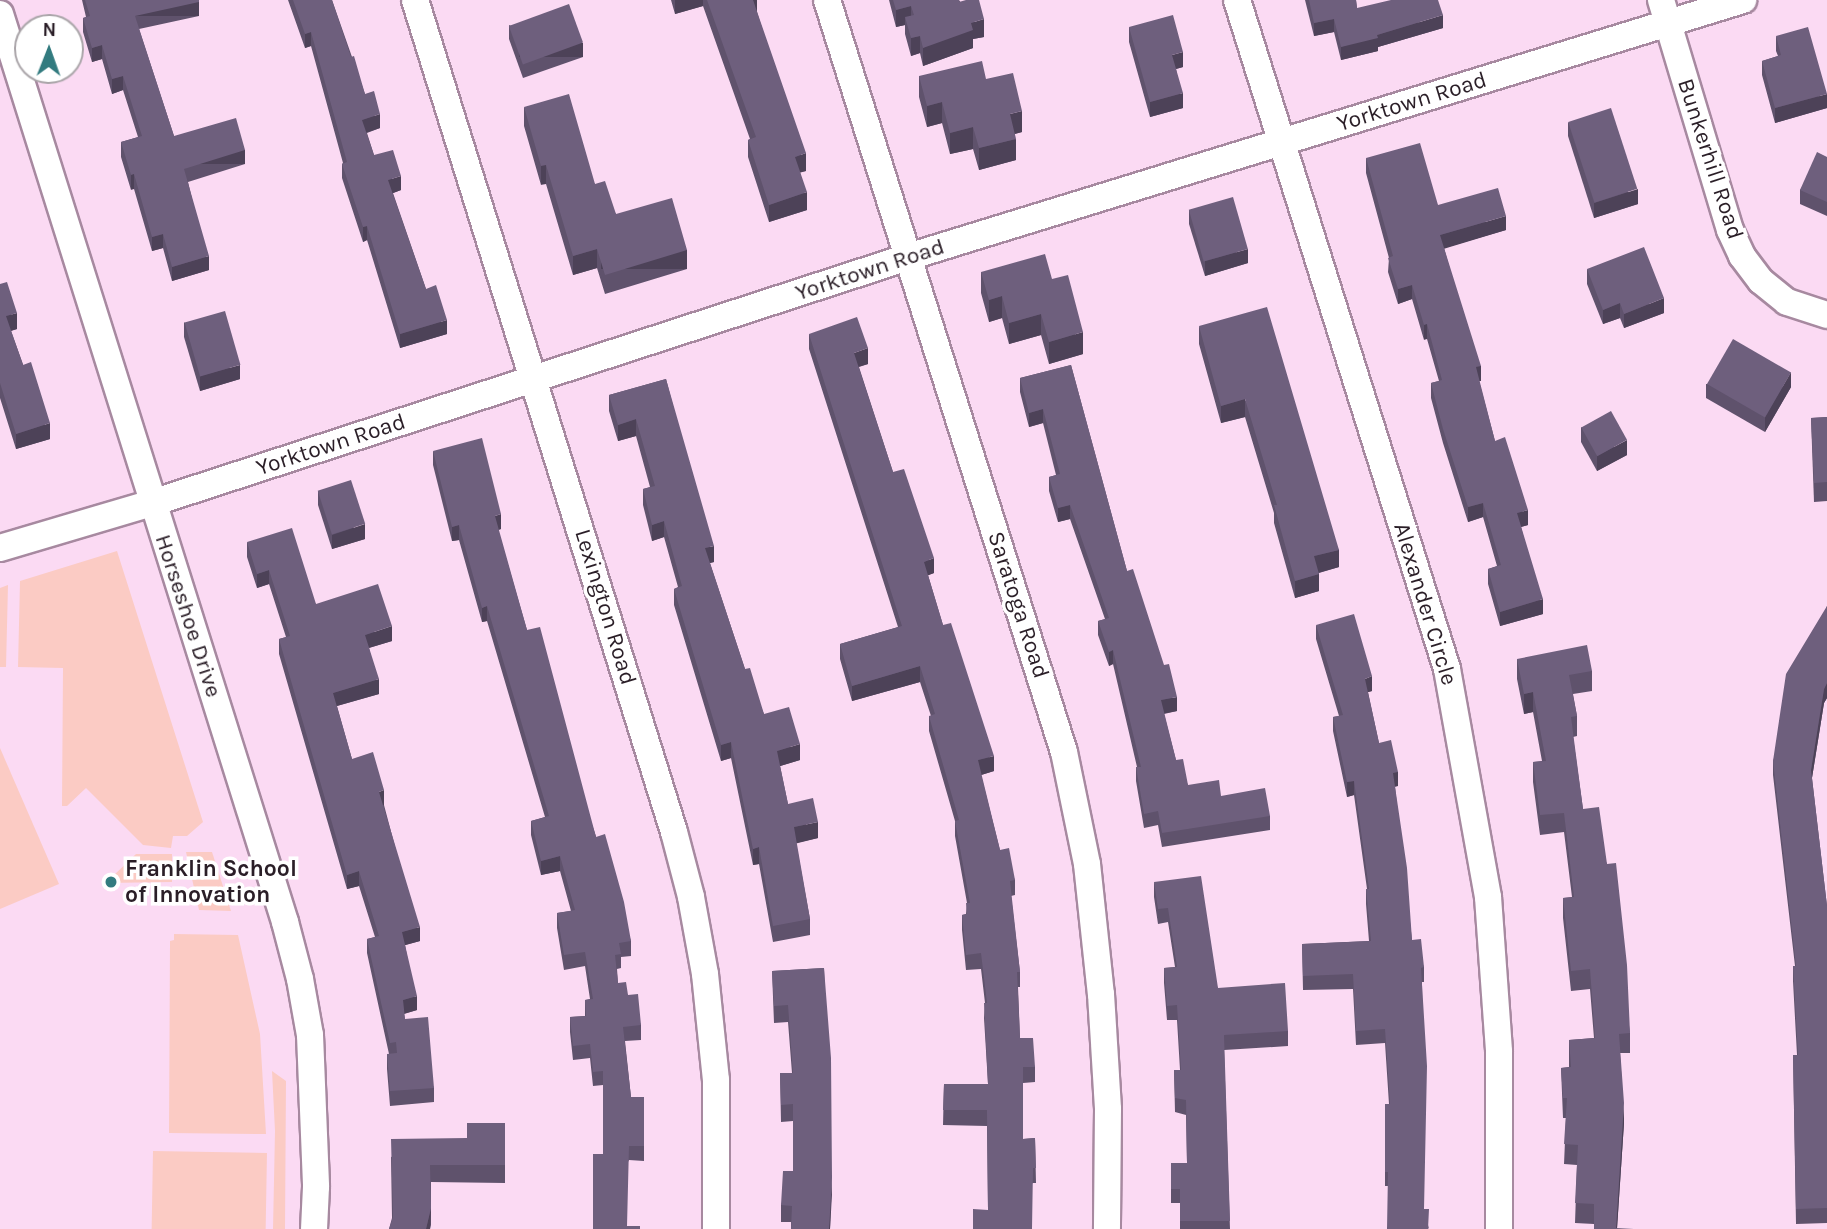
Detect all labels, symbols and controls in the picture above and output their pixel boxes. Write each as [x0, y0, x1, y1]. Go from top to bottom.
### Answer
north arrow [14, 14, 84, 84]
text: N [42, 19, 56, 41]
street label: Yorktown Road [1334, 66, 1490, 138]
street label: Bunkerhill Road [1671, 75, 1749, 243]
street label: Yorktown Road [792, 233, 948, 307]
street label: Yorktown Road [253, 408, 409, 482]
street label: Alexander Circle [1387, 519, 1463, 689]
street label: Lexington Road [568, 526, 642, 688]
street label: Saratoga Road [981, 528, 1055, 682]
street label: Horseshoe Drive [149, 531, 227, 701]
place label: Franklin School of Innovation [125, 855, 297, 909]
marker: Franklin School of Innovation [103, 874, 119, 890]

